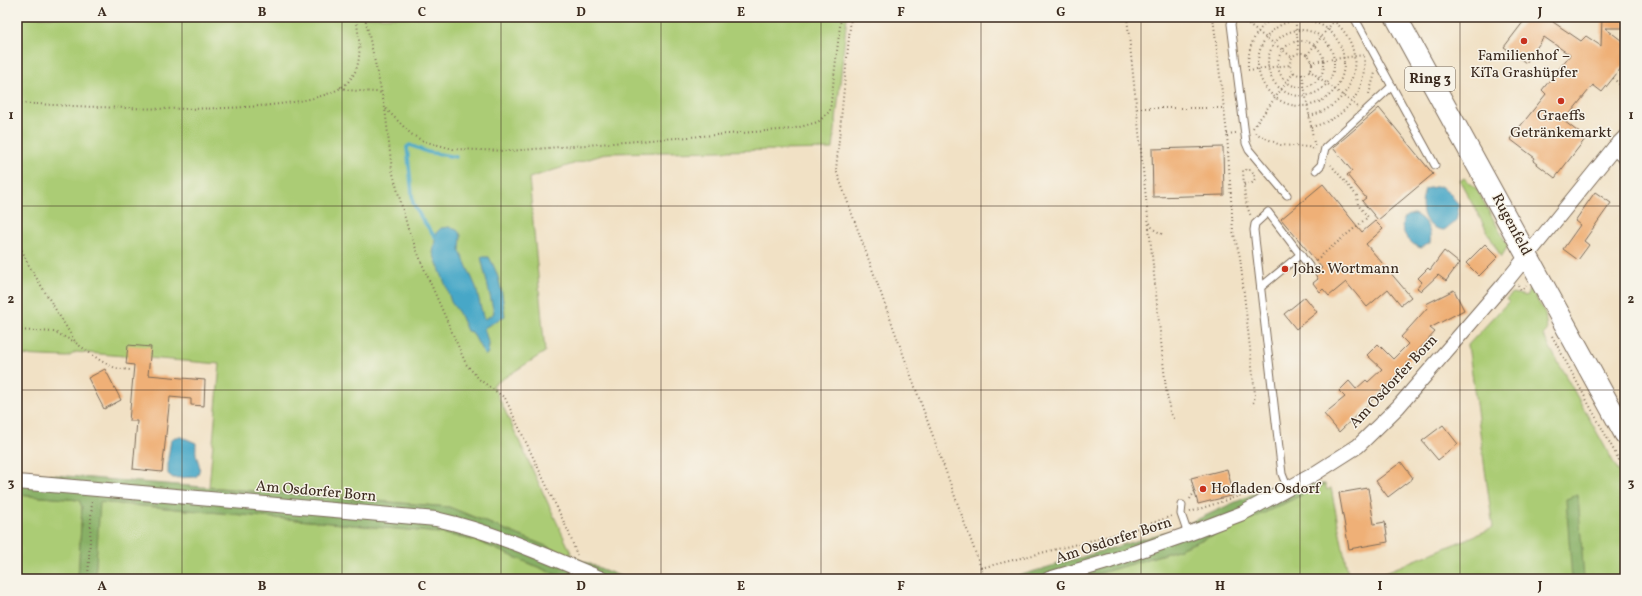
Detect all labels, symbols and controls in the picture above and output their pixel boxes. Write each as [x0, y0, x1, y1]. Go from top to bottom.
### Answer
text: A [97, 4, 107, 22]
text: B [258, 4, 267, 22]
text: C [418, 4, 426, 22]
text: D [576, 4, 586, 22]
text: E [737, 4, 745, 22]
text: F [897, 4, 905, 22]
text: G [1056, 4, 1066, 22]
text: H [1215, 4, 1225, 22]
text: I [1378, 4, 1383, 22]
text: J [1537, 4, 1543, 22]
marker: Familienhof – KiTa Grashüpfer [1519, 36, 1529, 46]
place label: Familienhof – KiTa Grashüpfer [1470, 46, 1578, 84]
road number: Ring 3 [1405, 67, 1455, 91]
marker: Graeffs Getränkemarkt [1556, 96, 1566, 106]
place label: Graeffs Getränkemarkt [1510, 106, 1612, 144]
text: 1 [8, 107, 14, 125]
text: 1 [1628, 107, 1634, 125]
street label: Rugenfeld [1486, 190, 1536, 260]
place label: Johs. Wortmann [1293, 259, 1399, 280]
marker: Johs. Wortmann [1280, 264, 1290, 274]
text: 2 [8, 291, 15, 309]
text: 2 [1628, 291, 1635, 309]
street label: Am Osdorfer Born [1345, 331, 1443, 433]
text: 3 [8, 475, 15, 493]
text: 3 [1628, 475, 1635, 493]
street label: Am Osdorfer Born [255, 476, 377, 508]
place label: Hofladen Osdorf [1211, 479, 1322, 500]
marker: Hofladen Osdorf [1198, 484, 1208, 494]
street label: Am Osdorfer Born [1053, 512, 1175, 570]
text: A [97, 578, 107, 596]
text: B [258, 578, 267, 596]
text: C [418, 578, 426, 596]
text: D [576, 578, 586, 596]
text: E [737, 578, 745, 596]
text: F [897, 578, 905, 596]
text: G [1056, 578, 1066, 596]
text: H [1215, 578, 1225, 596]
text: I [1378, 578, 1383, 596]
text: J [1537, 578, 1543, 596]

